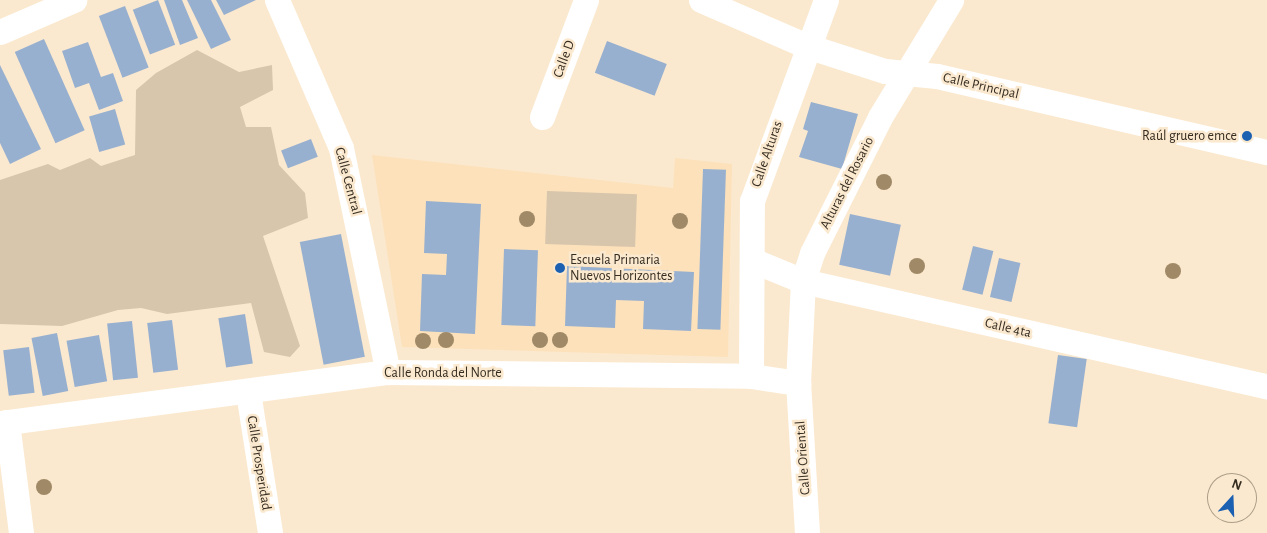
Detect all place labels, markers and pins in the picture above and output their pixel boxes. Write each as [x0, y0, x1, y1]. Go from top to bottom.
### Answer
place label: Raúl gruero emce [1142, 128, 1237, 144]
marker: Raúl gruero emce [1241, 130, 1253, 142]
place label: Escuela Primaria Nuevos Horizontes [570, 252, 672, 284]
marker: Escuela Primaria Nuevos Horizontes [554, 262, 566, 274]

